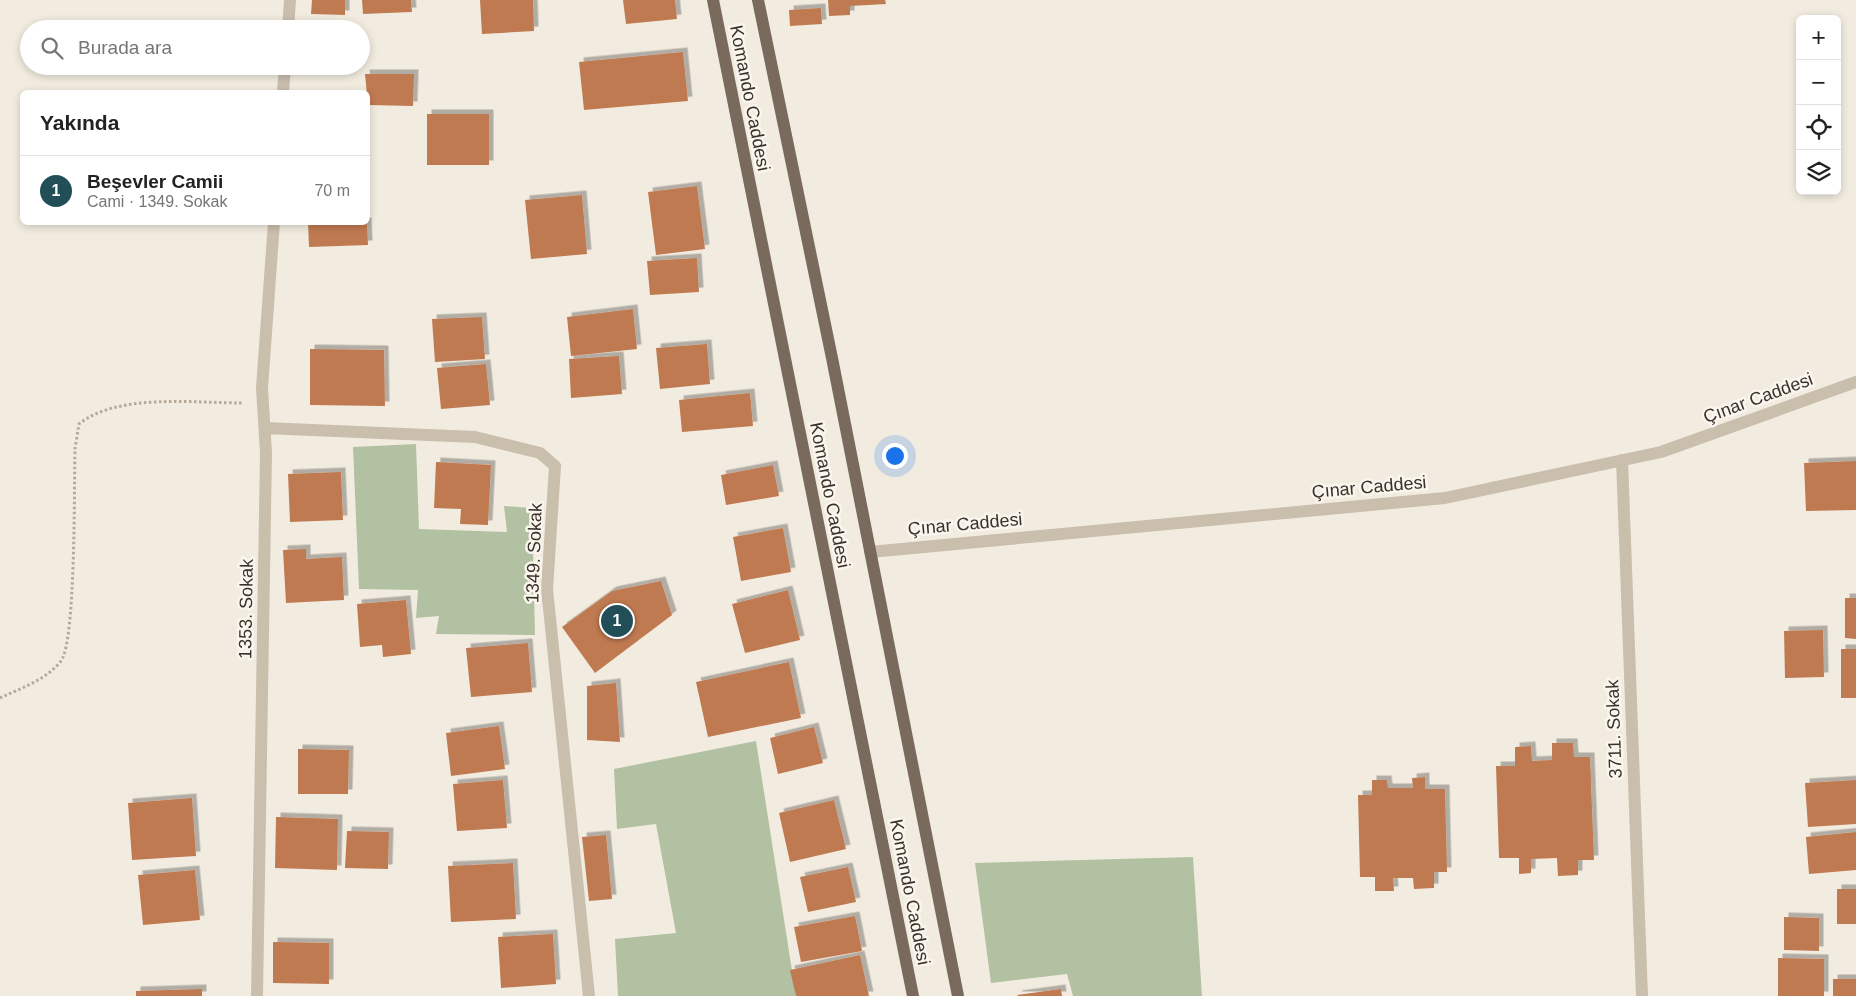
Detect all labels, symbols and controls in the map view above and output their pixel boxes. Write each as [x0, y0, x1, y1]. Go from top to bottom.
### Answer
map controls [1796, 15, 1841, 195]
button: + [1796, 15, 1841, 60]
search box [20, 20, 370, 75]
street label: Komando Caddesi [726, 23, 774, 173]
icon: search [38, 34, 66, 62]
text: Burada ara [78, 37, 172, 58]
button: − [1796, 60, 1841, 105]
button: locate [1796, 105, 1841, 150]
text: Yakında [40, 111, 119, 134]
button: layers [1796, 150, 1841, 195]
text: Beşevler Camii [87, 171, 223, 192]
text: 1 [52, 182, 60, 199]
text: 70 m [314, 182, 350, 199]
text: Cami · 1349. Sokak [87, 193, 228, 210]
street label: Çınar Caddesi [1701, 369, 1815, 427]
street label: Komando Caddesi [806, 420, 854, 570]
your location [882, 443, 908, 469]
street label: Çınar Caddesi [1311, 472, 1427, 502]
street label: 1349. Sokak [522, 502, 546, 603]
street label: Çınar Caddesi [907, 509, 1023, 539]
street label: 1353. Sokak [235, 558, 257, 659]
pin: 1 [601, 602, 633, 640]
street label: 3711. Sokak [1602, 678, 1626, 779]
street label: Komando Caddesi [886, 817, 934, 967]

